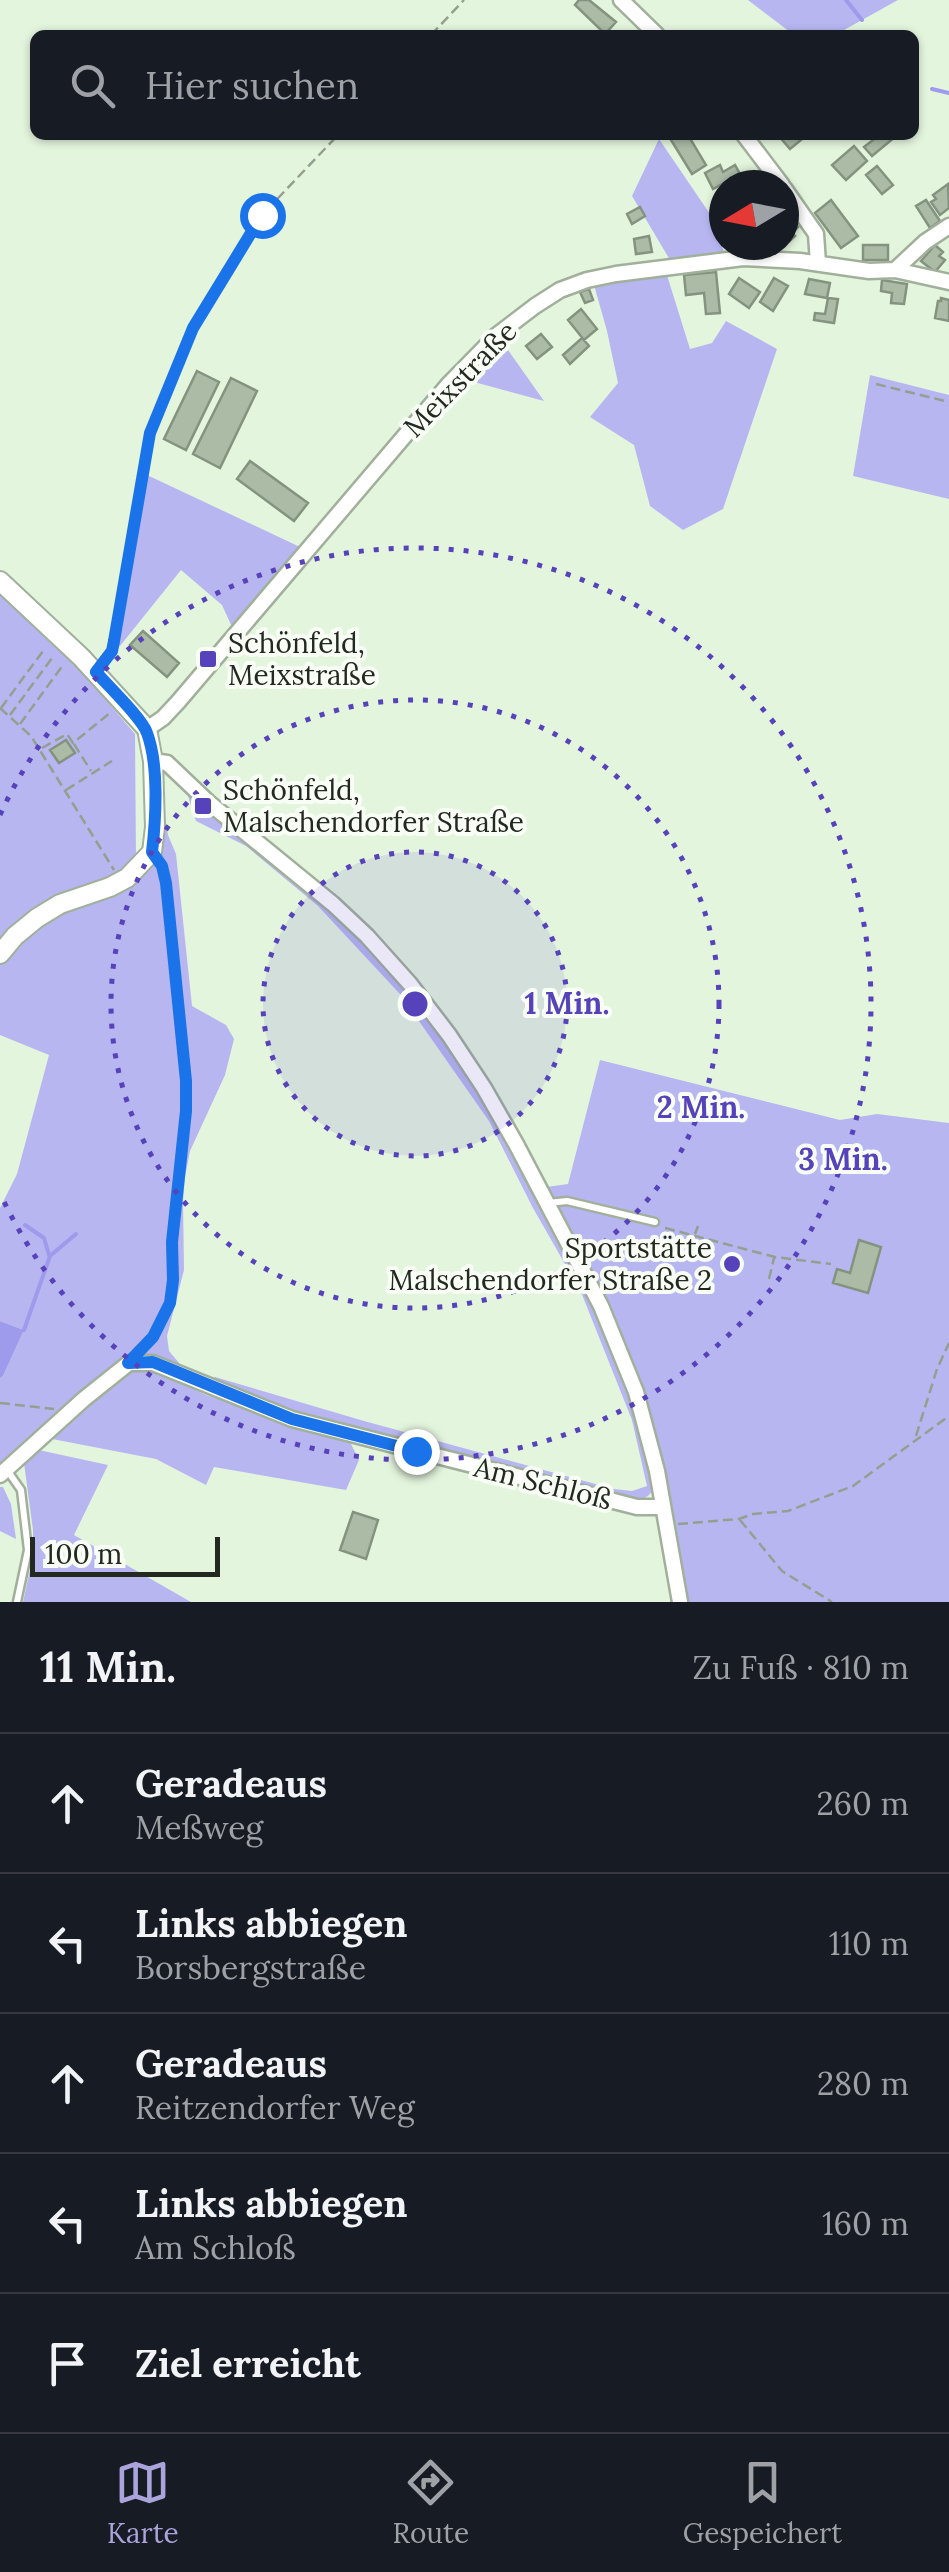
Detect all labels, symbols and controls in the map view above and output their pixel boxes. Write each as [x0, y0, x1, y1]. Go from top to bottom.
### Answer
search box [30, 30, 919, 140]
icon: search [65, 58, 120, 113]
text: Hier suchen [145, 61, 359, 109]
north arrow [709, 170, 799, 260]
route start [240, 193, 286, 239]
street label: Meixstraße [396, 313, 524, 445]
place label: Schönfeld, Meixstraße [228, 625, 376, 693]
marker: Schönfeld, Meixstraße [197, 648, 219, 670]
place label: Schönfeld, Malschendorfer Straße [223, 772, 524, 840]
marker: Schönfeld, Malschendorfer Straße [192, 795, 214, 817]
text: 1 Min. [525, 984, 609, 1022]
centre of rings [397, 986, 433, 1022]
text: 2 Min. [657, 1088, 745, 1126]
text: 3 Min. [798, 1140, 888, 1178]
place label: Sportstätte Malschendorfer Straße 2 [389, 1230, 712, 1298]
marker: Sportstätte Malschendorfer Straße 2 [721, 1253, 743, 1275]
route end [394, 1429, 440, 1475]
street label: Am Schloß [470, 1448, 615, 1517]
scale bar [30, 1532, 220, 1576]
text: 100 m [45, 1536, 122, 1572]
text: 11 Min. [40, 1640, 176, 1694]
text: Zu Fuß · 810 m [692, 1647, 909, 1688]
text: Geradeaus [135, 1759, 327, 1807]
icon: ahead [40, 1776, 95, 1831]
text: 260 m [816, 1783, 909, 1824]
text: Meßweg [135, 1807, 263, 1848]
text: Links abbiegen [135, 1899, 407, 1947]
icon: left [40, 1916, 95, 1971]
text: 110 m [829, 1923, 909, 1964]
text: Borsbergstraße [135, 1947, 366, 1988]
text: Geradeaus [135, 2039, 327, 2087]
icon: ahead [40, 2056, 95, 2111]
text: 280 m [817, 2063, 909, 2104]
text: Reitzendorfer Weg [135, 2087, 415, 2128]
text: Links abbiegen [135, 2179, 407, 2227]
icon: left [40, 2196, 95, 2251]
text: 160 m [822, 2203, 909, 2244]
text: Am Schloß [135, 2227, 295, 2268]
icon: arrive [40, 2336, 95, 2391]
text: Ziel erreicht [135, 2339, 361, 2387]
tab: Karte [107, 2455, 179, 2551]
tab: Route [393, 2455, 469, 2551]
tab: Gespeichert [683, 2455, 842, 2551]

